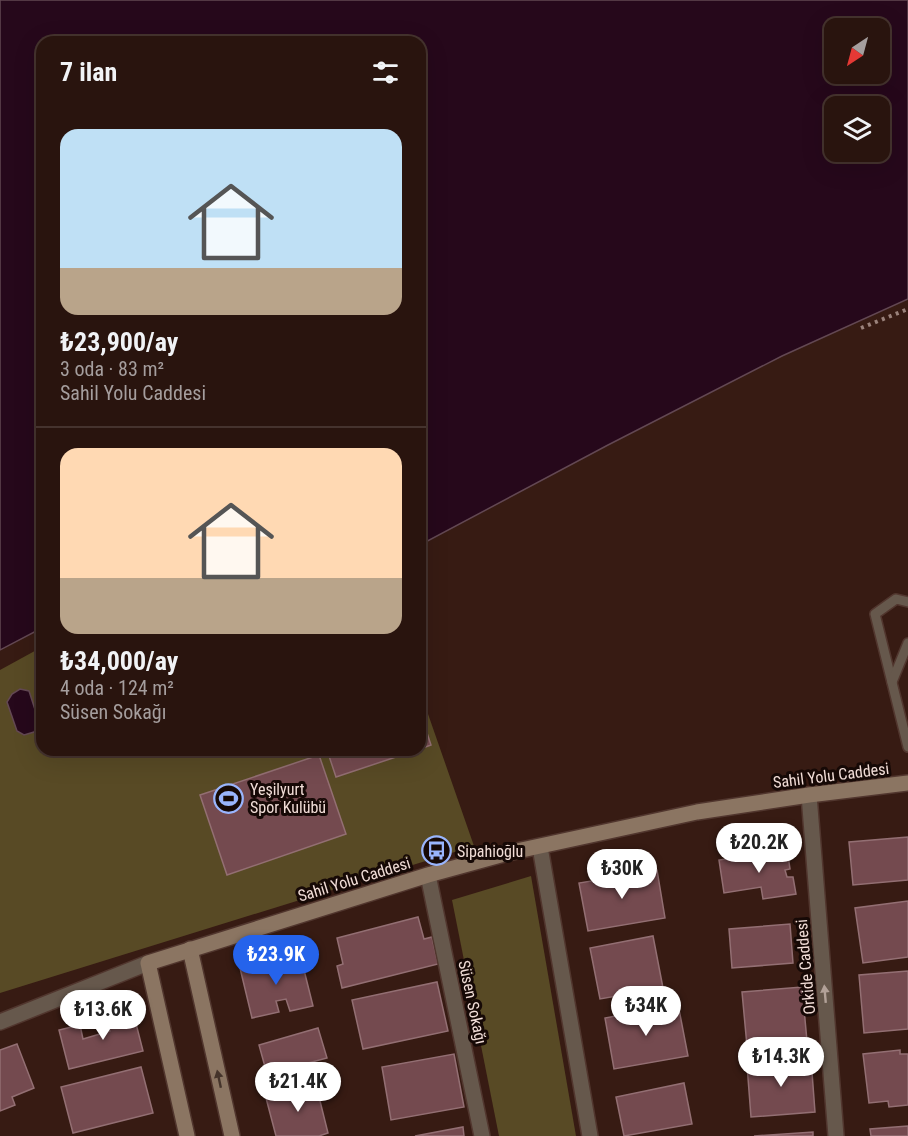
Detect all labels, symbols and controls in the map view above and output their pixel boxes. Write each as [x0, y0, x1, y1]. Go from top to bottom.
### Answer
north arrow [824, 18, 890, 84]
map controls [824, 18, 890, 162]
icon: filters [369, 56, 402, 89]
text: 7 ilan [60, 57, 117, 87]
button: layers [824, 96, 890, 162]
icon: home [177, 168, 285, 276]
text: ₺23,900/ay [60, 327, 178, 357]
text: 3 oda · 83 m² [60, 357, 164, 381]
text: Sahil Yolu Caddesi [60, 381, 206, 405]
icon: home [177, 487, 285, 595]
text: ₺34,000/ay [60, 646, 178, 676]
text: 4 oda · 124 m² [60, 676, 174, 700]
text: Süsen Sokağı [60, 700, 166, 724]
street label: Sahil Yolu Caddesi [772, 759, 890, 792]
place label: Yeşilyurt Spor Kulübü [250, 780, 326, 817]
sports icon: Yeşilyurt Spor Kulübü [213, 782, 245, 814]
pin: ₺20.2K [710, 823, 808, 874]
text: ₺20.2K [730, 830, 788, 854]
bus stop icon: Sipahioğlu [420, 835, 452, 867]
place label: Sipahioğlu [457, 842, 523, 861]
pin: ₺30K [586, 849, 658, 900]
street label: Sahil Yolu Caddesi [296, 853, 413, 906]
text: ₺30K [601, 856, 643, 880]
street label: Orkide Caddesi [792, 919, 819, 1015]
pin: ₺23.9K [227, 935, 325, 986]
text: ₺23.9K [247, 942, 305, 966]
street label: Süsen Sokağı [454, 959, 491, 1046]
one-way arrow [820, 984, 830, 1003]
pin: ₺34K [610, 986, 682, 1037]
pin: ₺13.6K [54, 990, 152, 1041]
text: ₺34K [625, 993, 667, 1017]
text: ₺13.6K [74, 997, 132, 1021]
pin: ₺14.3K [732, 1037, 830, 1088]
text: ₺14.3K [752, 1044, 810, 1068]
pin: ₺21.4K [249, 1062, 347, 1113]
one-way arrow [214, 1069, 223, 1088]
text: ₺21.4K [269, 1069, 327, 1093]

